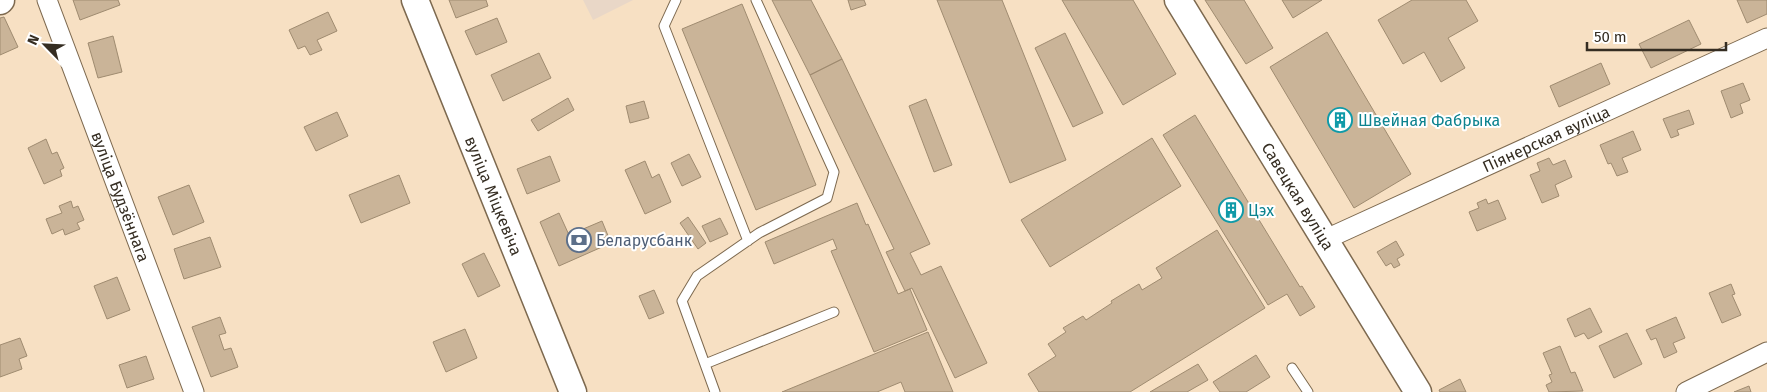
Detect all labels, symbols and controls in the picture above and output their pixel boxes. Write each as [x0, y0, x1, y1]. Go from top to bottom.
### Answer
north arrow [20, 20, 70, 70]
scale bar [1587, 20, 1726, 52]
text: 50 m [1594, 28, 1627, 46]
text: N [24, 32, 43, 48]
street label: Піянерская вуліца [1480, 102, 1613, 176]
building icon: Швейная Фабрыка [1327, 107, 1353, 133]
place label: Швейная Фабрыка [1358, 111, 1500, 130]
street label: вуліца Будзённага [87, 129, 153, 265]
street label: вуліца Міцкевіча [461, 133, 526, 258]
street label: Савецкая вуліца [1257, 139, 1338, 254]
building icon: Цэх [1218, 197, 1244, 223]
place label: Цэх [1248, 201, 1274, 220]
bank icon: Беларусбанк [566, 227, 592, 253]
place label: Беларусбанк [596, 231, 693, 250]

